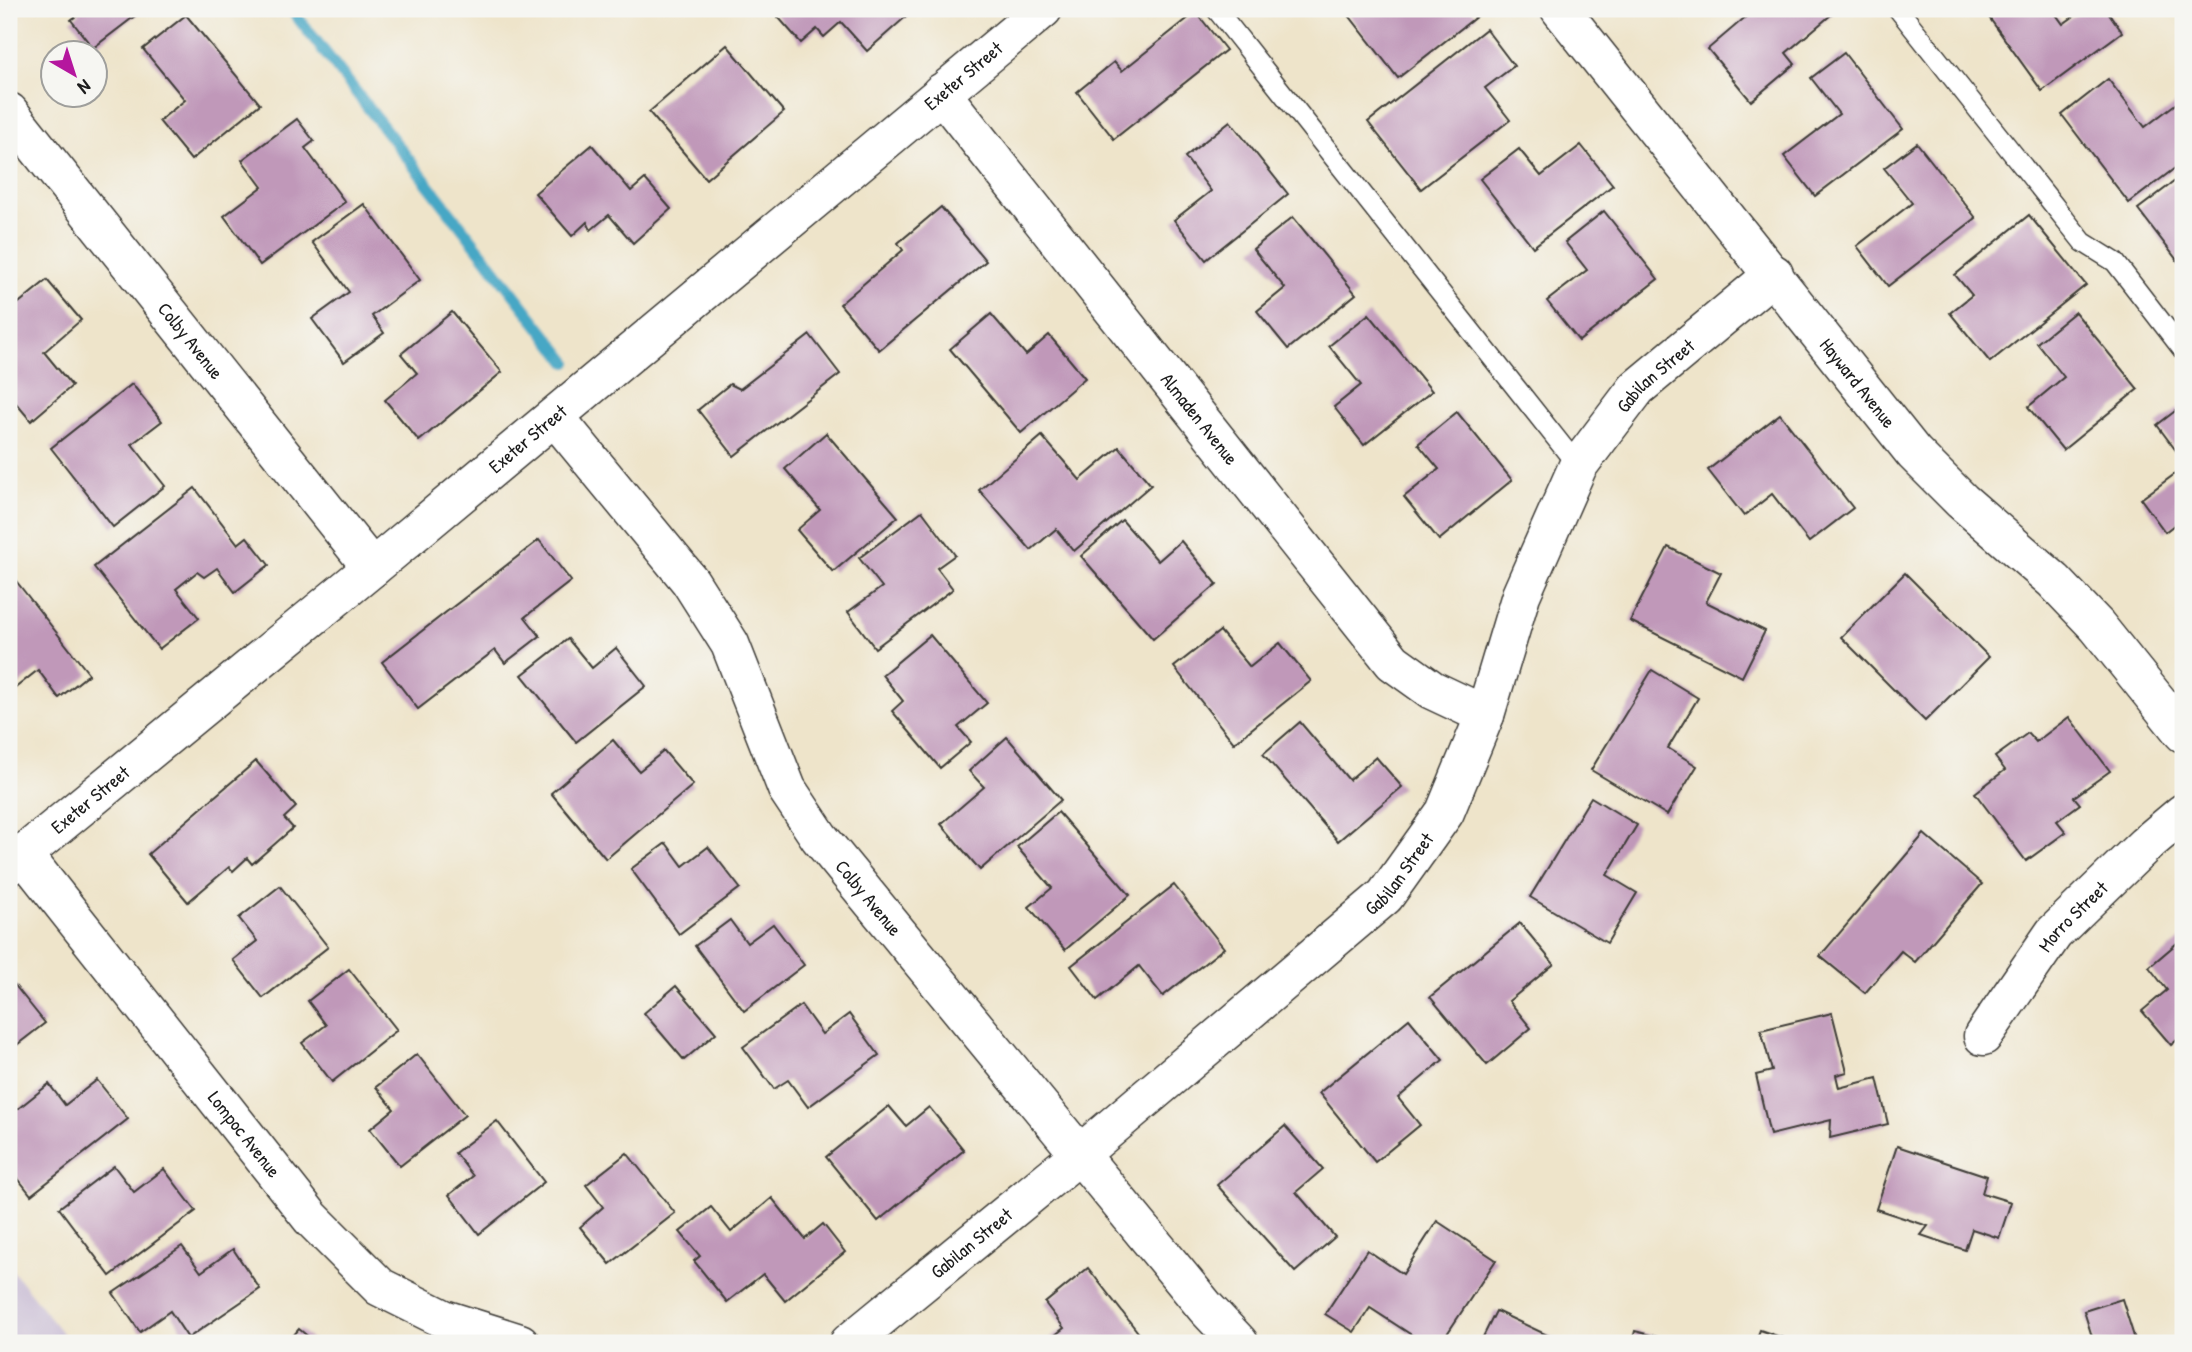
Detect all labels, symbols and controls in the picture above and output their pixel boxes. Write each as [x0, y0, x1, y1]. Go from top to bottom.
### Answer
street label: Exeter Street [918, 35, 1008, 116]
north arrow [38, 38, 108, 108]
text: N [73, 74, 97, 100]
street label: Colby Avenue [152, 297, 230, 385]
street label: Gabilan Street [1610, 332, 1700, 418]
street label: Hayward Avenue [1814, 332, 1902, 433]
street label: Almaden Avenue [1155, 367, 1245, 471]
street label: Exeter Street [483, 398, 573, 479]
street label: Exeter Street [45, 759, 135, 839]
street label: Gabilan Street [1359, 827, 1440, 921]
street label: Colby Avenue [830, 854, 908, 942]
street label: Morro Street [2032, 875, 2114, 957]
street label: Lompoc Avenue [202, 1085, 287, 1183]
street label: Gabilan Street [925, 1201, 1018, 1284]

